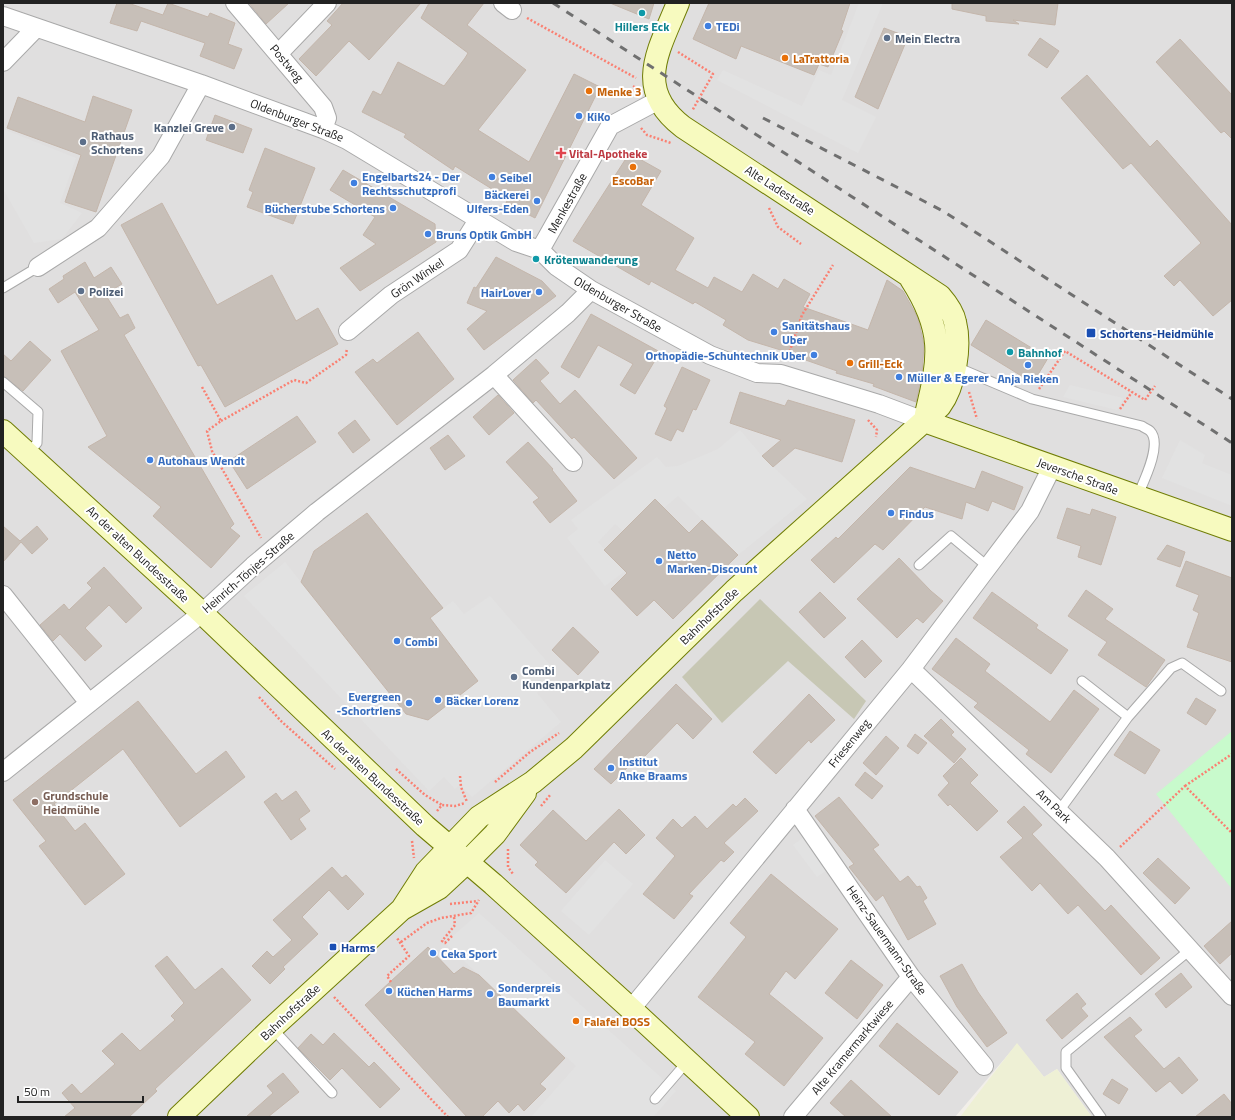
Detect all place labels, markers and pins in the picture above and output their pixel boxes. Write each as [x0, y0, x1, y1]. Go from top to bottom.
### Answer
marker: Hillers Eck [637, 8, 647, 18]
place label: Hillers Eck [615, 17, 670, 36]
place label: TEDi [716, 17, 740, 36]
marker: TEDi [703, 21, 713, 31]
place label: Mein Electra [895, 29, 960, 48]
marker: Mein Electra [882, 33, 892, 43]
place label: LaTrattoria [793, 49, 849, 68]
marker: LaTrattoria [780, 53, 790, 63]
place label: Menke 3 [597, 82, 642, 101]
marker: Menke 3 [584, 86, 594, 96]
place label: KiKo [587, 107, 611, 126]
marker: KiKo [574, 111, 584, 121]
place label: Kanzlei Greve [154, 118, 224, 137]
marker: Kanzlei Greve [227, 122, 237, 132]
place label: Rathaus Schortens [91, 126, 143, 159]
marker: Rathaus Schortens [78, 137, 88, 147]
place label: Vital-Apotheke [569, 144, 647, 163]
marker: Vital-Apotheke [556, 148, 566, 158]
marker: EscoBar [628, 162, 638, 172]
place label: Engelbarts24 - Der Rechtsschutzprofi [362, 167, 461, 200]
place label: Seibel [500, 168, 532, 187]
place label: EscoBar [612, 171, 654, 190]
marker: Seibel [487, 172, 497, 182]
marker: Engelbarts24 - Der Rechtsschutzprofi [349, 178, 359, 188]
place label: Bäckerei Ulfers-Eden [467, 185, 529, 218]
marker: Bäckerei Ulfers-Eden [532, 196, 542, 206]
place label: Bücherstube Schortens [264, 199, 385, 218]
marker: Bücherstube Schortens [388, 203, 398, 213]
place label: Bruns Optik GmbH [436, 225, 532, 244]
marker: Bruns Optik GmbH [423, 229, 433, 239]
place label: Krötenwanderung [544, 250, 638, 269]
marker: Krötenwanderung [531, 254, 541, 264]
place label: Polizei [89, 282, 123, 301]
place label: HairLover [481, 283, 532, 302]
marker: Polizei [76, 286, 86, 296]
marker: HairLover [534, 287, 544, 297]
place label: Sanitätshaus Uber [782, 316, 850, 349]
place label: Schortens-Heidmühle [1100, 324, 1214, 343]
marker: Sanitätshaus Uber [769, 327, 779, 337]
marker: Schortens-Heidmühle [1085, 327, 1097, 339]
place label: Bahnhof [1018, 343, 1063, 362]
place label: Orthopädie-Schuhtechnik Uber [645, 346, 807, 365]
marker: Bahnhof [1005, 347, 1015, 357]
marker: Orthopädie-Schuhtechnik Uber [809, 350, 819, 360]
place label: Grill-Eck [858, 354, 903, 373]
marker: Grill-Eck [845, 358, 855, 368]
marker: Anja Rieken [1023, 360, 1033, 370]
place label: Müller & Egerer [907, 368, 989, 387]
place label: Anja Rieken [997, 369, 1059, 388]
marker: Müller & Egerer [894, 372, 904, 382]
place label: Autohaus Wendt [158, 451, 246, 470]
marker: Autohaus Wendt [145, 455, 155, 465]
place label: Findus [899, 504, 934, 523]
marker: Findus [886, 508, 896, 518]
place label: Netto Marken-Discount [667, 545, 758, 578]
marker: Netto Marken-Discount [654, 556, 664, 566]
place label: Combi [405, 632, 438, 651]
marker: Combi [392, 636, 402, 646]
place label: Combi Kundenparkplatz [522, 661, 611, 694]
marker: Combi Kundenparkplatz [509, 672, 519, 682]
place label: Evergreen -Schortrlens [336, 687, 401, 720]
place label: Bäcker Lorenz [446, 691, 519, 710]
marker: Bäcker Lorenz [433, 695, 443, 705]
marker: Evergreen -Schortrlens [404, 698, 414, 708]
place label: Institut Anke Braams [619, 752, 688, 785]
marker: Institut Anke Braams [606, 763, 616, 773]
place label: Grundschule Heidmühle [43, 786, 108, 819]
marker: Grundschule Heidmühle [30, 797, 40, 807]
place label: Harms [341, 938, 376, 957]
marker: Harms [328, 942, 338, 952]
place label: Ceka Sport [441, 944, 497, 963]
marker: Ceka Sport [428, 948, 438, 958]
place label: Sonderpreis Baumarkt [498, 978, 561, 1011]
place label: Küchen Harms [397, 982, 473, 1001]
marker: Küchen Harms [384, 986, 394, 996]
marker: Sonderpreis Baumarkt [485, 989, 495, 999]
place label: Falafel BOSS [584, 1012, 651, 1031]
marker: Falafel BOSS [571, 1016, 581, 1026]

